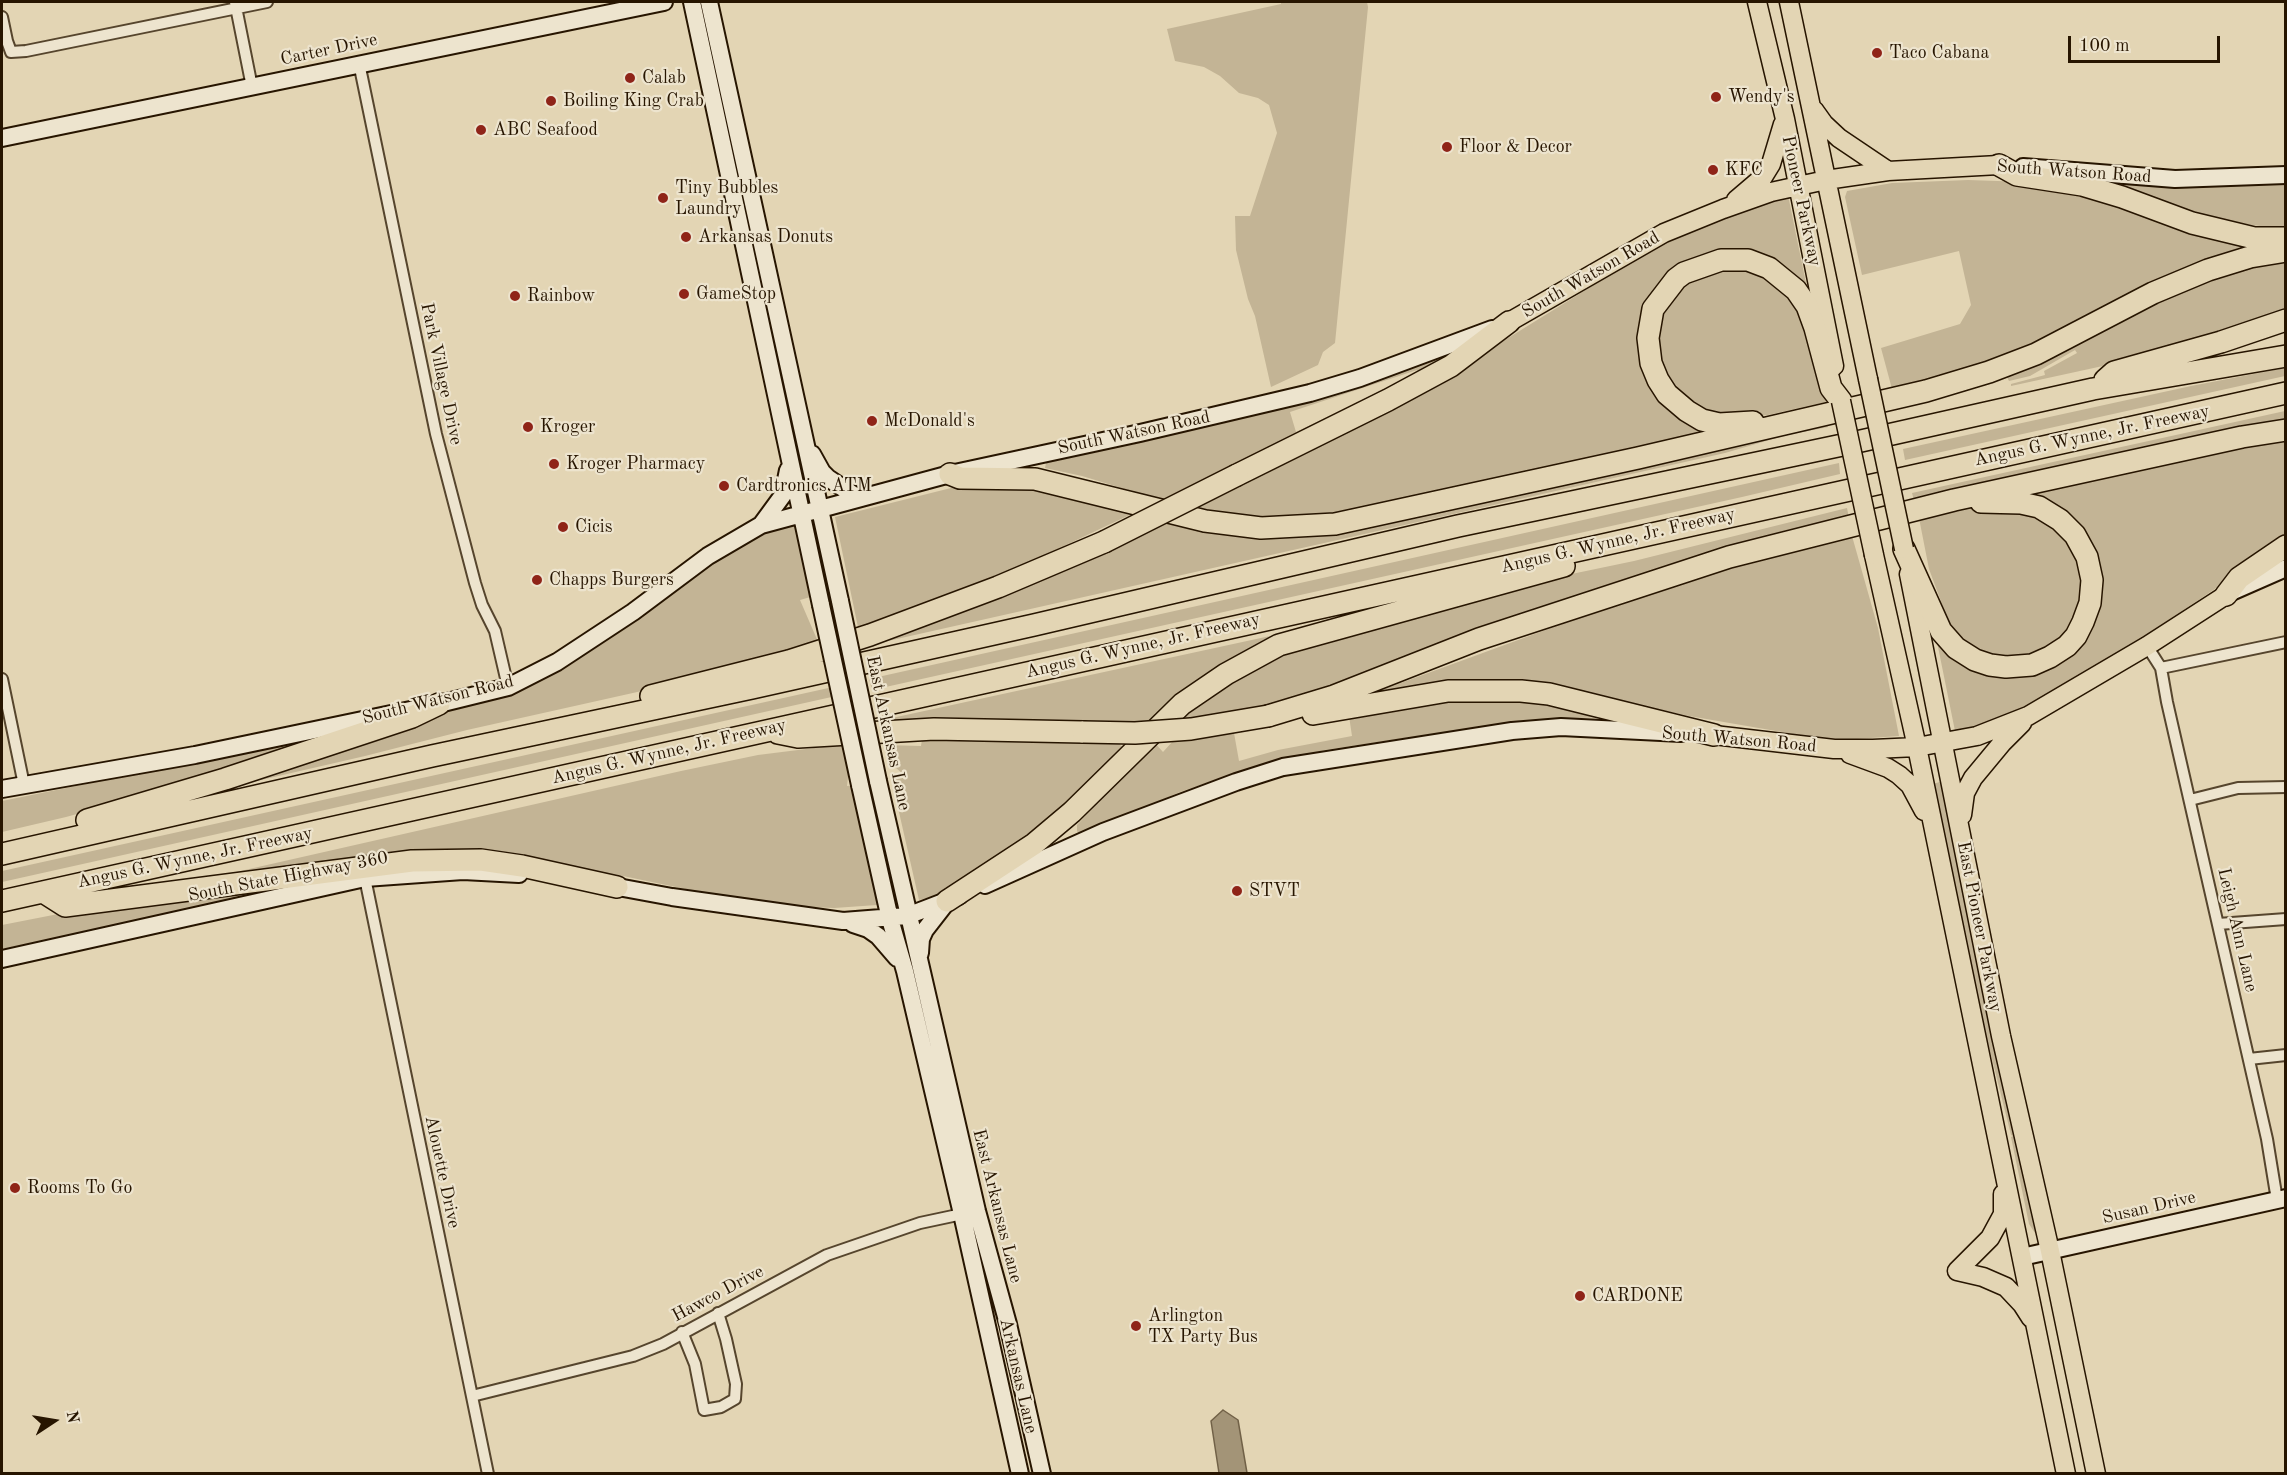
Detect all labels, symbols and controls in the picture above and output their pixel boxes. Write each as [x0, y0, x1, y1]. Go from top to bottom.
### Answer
scale bar [2071, 24, 2222, 62]
street label: Carter Drive [279, 29, 379, 71]
text: 100 m [2079, 37, 2130, 55]
place label: Taco Cabana [1889, 42, 1989, 64]
marker: Taco Cabana [1870, 46, 1884, 60]
place label: Calab [642, 67, 686, 89]
marker: Calab [623, 71, 637, 85]
place label: Wendy's [1728, 86, 1795, 108]
place label: Boiling King Crab [563, 90, 704, 112]
marker: Wendy's [1709, 90, 1723, 104]
marker: Boiling King Crab [544, 94, 558, 108]
place label: ABC Seafood [493, 119, 598, 141]
marker: ABC Seafood [474, 123, 488, 137]
street label: Pioneer Parkway [1777, 134, 1825, 268]
place label: Floor & Decor [1459, 136, 1572, 158]
marker: Floor & Decor [1440, 140, 1454, 154]
street label: South Watson Road [1996, 156, 2152, 188]
place label: KFC [1725, 159, 1763, 181]
marker: KFC [1706, 163, 1720, 177]
place label: Tiny Bubbles Laundry [675, 177, 778, 219]
marker: Tiny Bubbles Laundry [656, 191, 670, 205]
place label: Arkansas Donuts [698, 226, 833, 248]
street label: South Watson Road [1518, 227, 1664, 323]
marker: Arkansas Donuts [679, 230, 693, 244]
place label: GameStop [696, 283, 776, 305]
place label: Rainbow [527, 285, 595, 307]
marker: GameStop [677, 287, 691, 301]
marker: Rainbow [508, 289, 522, 303]
street label: Park Village Drive [415, 301, 467, 447]
street label: Angus G. Wynne, Jr. Freeway [1972, 400, 2212, 472]
street label: South Watson Road [1056, 406, 1212, 460]
place label: McDonald's [884, 410, 975, 432]
marker: McDonald's [865, 414, 879, 428]
place label: Kroger [540, 416, 595, 438]
marker: Kroger [521, 420, 535, 434]
place label: Kroger Pharmacy [566, 453, 705, 475]
marker: Kroger Pharmacy [547, 457, 561, 471]
place label: Cardtronics ATM [736, 475, 872, 497]
marker: Cardtronics ATM [717, 479, 731, 493]
street label: Angus G. Wynne, Jr. Freeway [1499, 503, 1737, 579]
place label: Cicis [575, 516, 612, 538]
marker: Cicis [556, 520, 570, 534]
place label: Chapps Burgers [549, 569, 674, 591]
marker: Chapps Burgers [530, 573, 544, 587]
street label: Angus G. Wynne, Jr. Freeway [1024, 608, 1262, 684]
street label: East Arkansas Lane [861, 653, 915, 813]
street label: South Watson Road [360, 671, 516, 729]
street label: Angus G. Wynne, Jr. Freeway [550, 714, 788, 790]
street label: South Watson Road [1661, 722, 1817, 758]
street label: Angus G. Wynne, Jr. Freeway [75, 822, 315, 894]
street label: East Pioneer Parkway [1952, 840, 2006, 1014]
street label: South State Highway 360 [186, 847, 390, 907]
street label: Leigh Ann Lane [2212, 866, 2262, 994]
place label: STVT [1249, 880, 1300, 902]
marker: STVT [1230, 884, 1244, 898]
street label: Alouette Drive [420, 1114, 464, 1230]
street label: East Arkansas Lane [967, 1127, 1027, 1285]
place label: Rooms To Go [27, 1177, 132, 1199]
marker: Rooms To Go [8, 1181, 22, 1195]
street label: Susan Drive [2100, 1187, 2198, 1229]
street label: Hawco Drive [668, 1261, 768, 1327]
place label: CARDONE [1592, 1285, 1683, 1307]
marker: CARDONE [1573, 1289, 1587, 1303]
place label: Arlington TX Party Bus [1148, 1305, 1258, 1348]
street label: Arkansas Lane [994, 1316, 1042, 1436]
marker: Arlington TX Party Bus [1129, 1319, 1143, 1333]
north arrow [24, 1391, 84, 1451]
text: N [63, 1410, 81, 1425]

